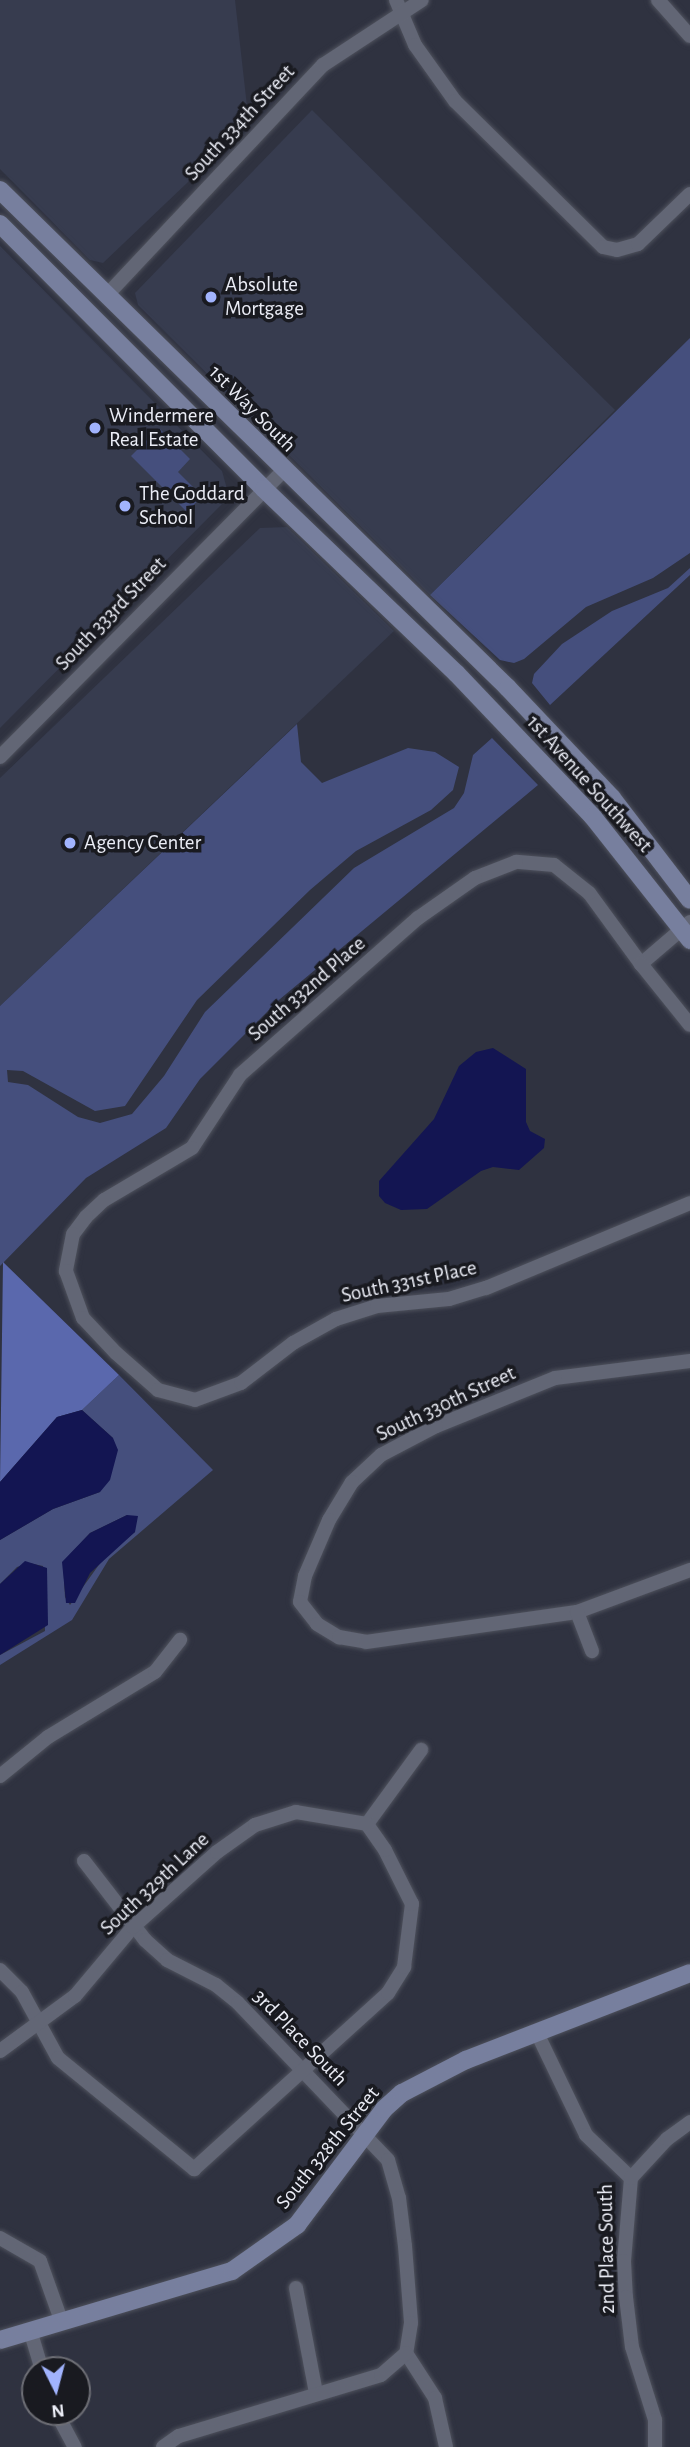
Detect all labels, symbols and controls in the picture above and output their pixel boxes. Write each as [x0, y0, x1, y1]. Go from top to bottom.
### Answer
street label: South 334th Street [180, 60, 300, 186]
place label: Absolute Mortgage [225, 272, 304, 322]
marker: Absolute Mortgage [203, 289, 219, 305]
street label: 1st Way South [203, 360, 301, 458]
place label: Windermere Real Estate [109, 403, 214, 453]
marker: Windermere Real Estate [87, 420, 103, 436]
place label: The Goddard School [139, 481, 245, 531]
marker: The Goddard School [117, 498, 133, 514]
street label: South 333rd Street [50, 552, 172, 676]
street label: 1st Avenue Southwest [521, 710, 657, 858]
place label: Agency Center [84, 830, 201, 856]
marker: Agency Center [62, 835, 78, 851]
street label: South 332nd Place [243, 931, 371, 1047]
street label: South 331st Place [339, 1255, 479, 1309]
street label: South 330th Street [372, 1361, 520, 1447]
street label: South 329th Lane [95, 1827, 215, 1941]
street label: 3rd Place South [248, 1984, 352, 2092]
street label: South 328th Street [271, 2082, 385, 2214]
street label: 2nd Place South [593, 2184, 621, 2314]
north arrow [21, 2356, 91, 2426]
text: N [50, 2400, 66, 2421]

